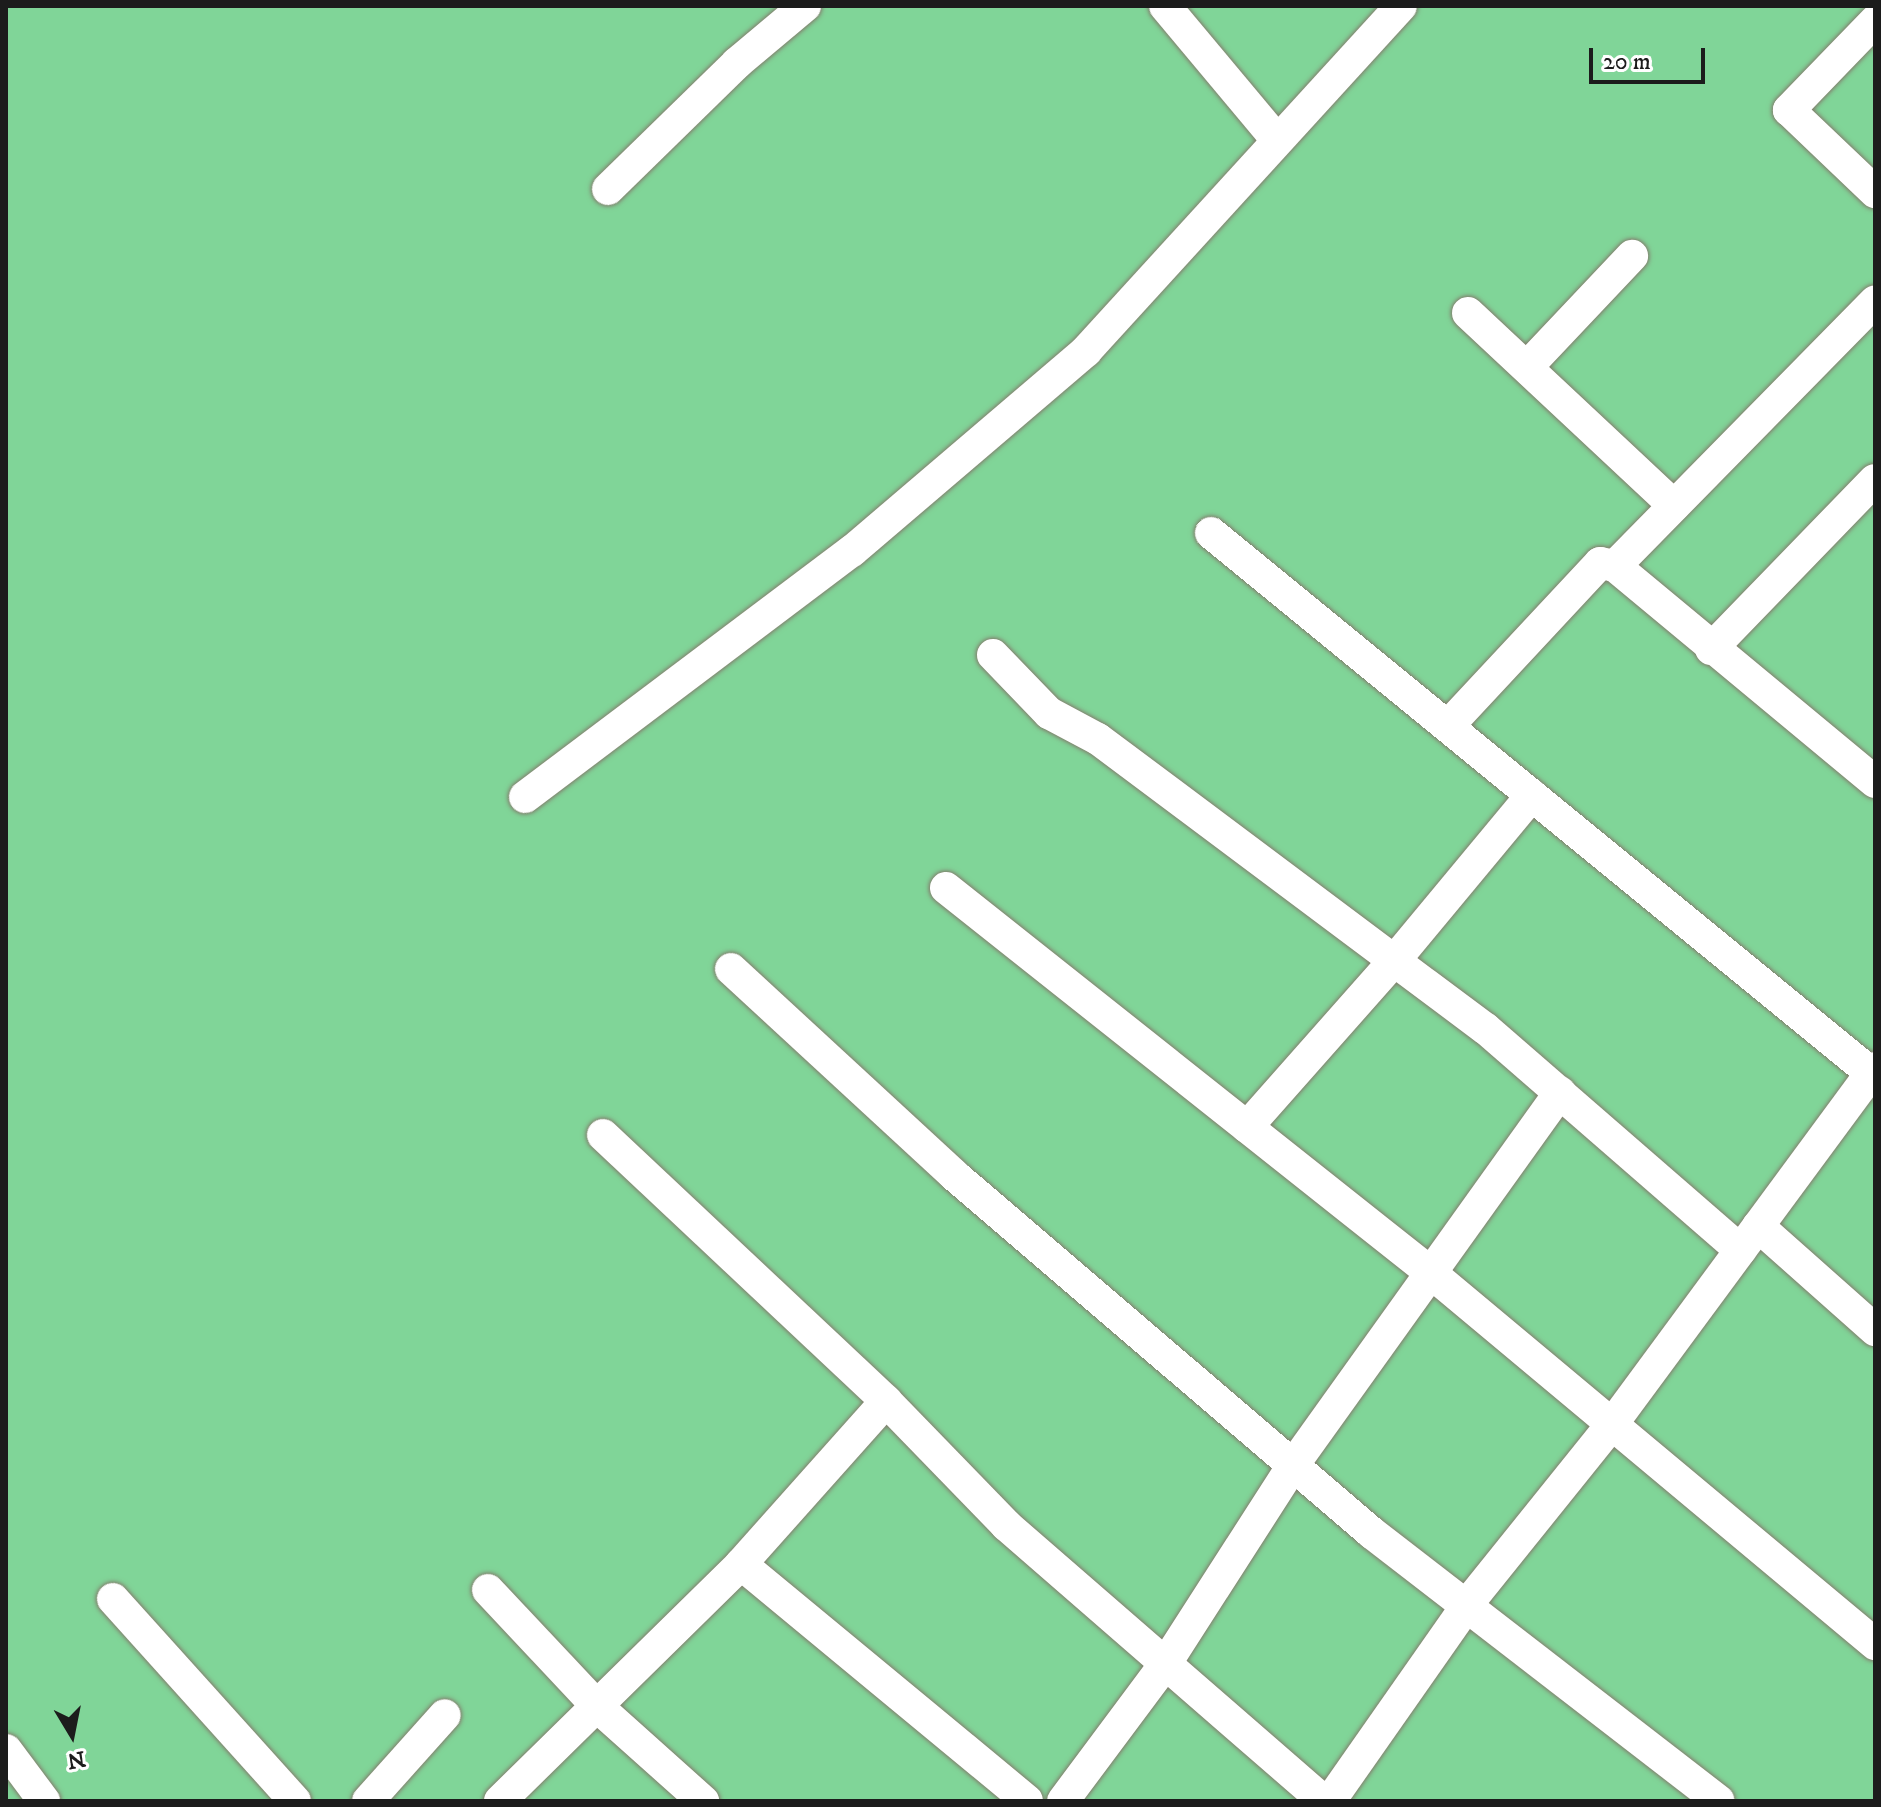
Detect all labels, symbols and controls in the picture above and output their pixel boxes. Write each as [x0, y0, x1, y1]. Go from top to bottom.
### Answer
scale bar [1593, 32, 1709, 82]
text: 20 m [1603, 47, 1651, 77]
north arrow [32, 1695, 112, 1775]
text: N [65, 1744, 87, 1774]

